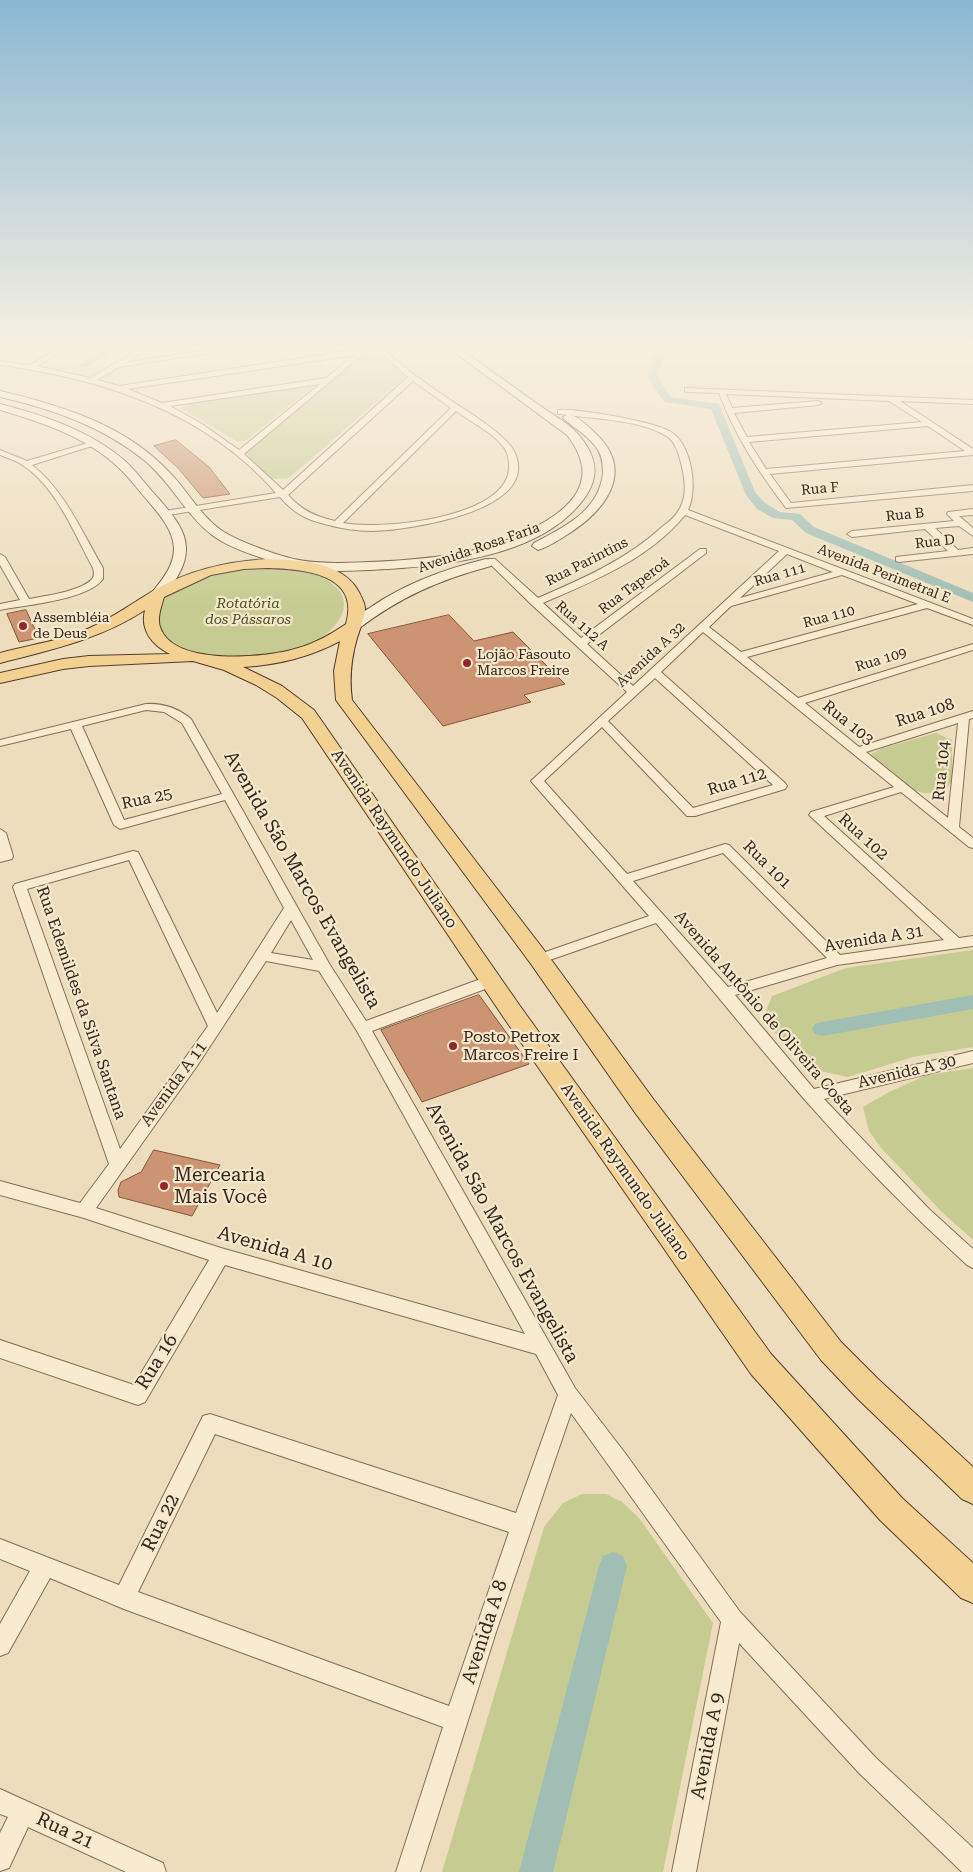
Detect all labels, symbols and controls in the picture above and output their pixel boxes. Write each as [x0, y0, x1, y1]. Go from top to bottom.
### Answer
street label: Rua F [800, 479, 840, 499]
street label: Rua B [885, 505, 925, 525]
street label: Avenida Rosa Faria [416, 519, 542, 577]
street label: Rua D [914, 532, 956, 552]
street label: Rua Parintins [543, 534, 631, 590]
street label: Avenida Perimetral E [815, 541, 953, 607]
street label: Rua Taperoá [595, 554, 673, 618]
street label: Rua 111 [752, 560, 808, 590]
park label: Rotatória dos Pássaros [205, 596, 291, 628]
street label: Rua 112 A [552, 598, 612, 654]
street label: Rua 110 [801, 602, 857, 632]
place label: Assembléia de Deus [33, 610, 109, 642]
street label: Avenida A 32 [613, 619, 689, 691]
marker: Assembléia de Deus [17, 620, 29, 632]
street label: Rua 109 [853, 644, 909, 676]
place label: Lojão Fasouto Marcos Freire [477, 647, 571, 680]
marker: Lojão Fasouto Marcos Freire [461, 657, 473, 669]
street label: Rua 108 [893, 695, 957, 731]
street label: Rua 103 [818, 697, 878, 749]
street label: Rua 104 [929, 740, 955, 802]
street label: Avenida Raymundo Juliano [327, 746, 461, 932]
street label: Avenida São Marcos Evangelista [219, 747, 385, 1013]
street label: Rua 112 [705, 764, 769, 800]
street label: Rua 25 [120, 784, 174, 814]
street label: Rua 102 [834, 810, 892, 864]
street label: Rua 101 [739, 837, 795, 893]
street label: Rua Edemildes da Silva Santana [32, 884, 130, 1122]
street label: Avenida Antônio de Oliveira Costa [670, 907, 858, 1119]
street label: Avenida A 31 [823, 922, 925, 956]
place label: Posto Petrox Marcos Freire I [463, 1027, 579, 1065]
street label: Avenida A 11 [137, 1038, 211, 1130]
marker: Posto Petrox Marcos Freire I [447, 1040, 459, 1052]
street label: Avenida A 30 [856, 1051, 958, 1093]
street label: Avenida Raymundo Juliano [556, 1080, 694, 1264]
street label: Avenida São Marcos Evangelista [421, 1099, 583, 1367]
place label: Mercearia Mais Você [174, 1164, 267, 1208]
marker: Mercearia Mais Você [158, 1180, 170, 1192]
street label: Avenida A 10 [215, 1222, 335, 1276]
street label: Rua 16 [131, 1330, 183, 1394]
street label: Rua 22 [137, 1491, 185, 1555]
street label: Avenida A 8 [457, 1577, 513, 1687]
street label: Avenida A 9 [686, 1691, 730, 1801]
street label: Rua 21 [33, 1808, 97, 1854]

